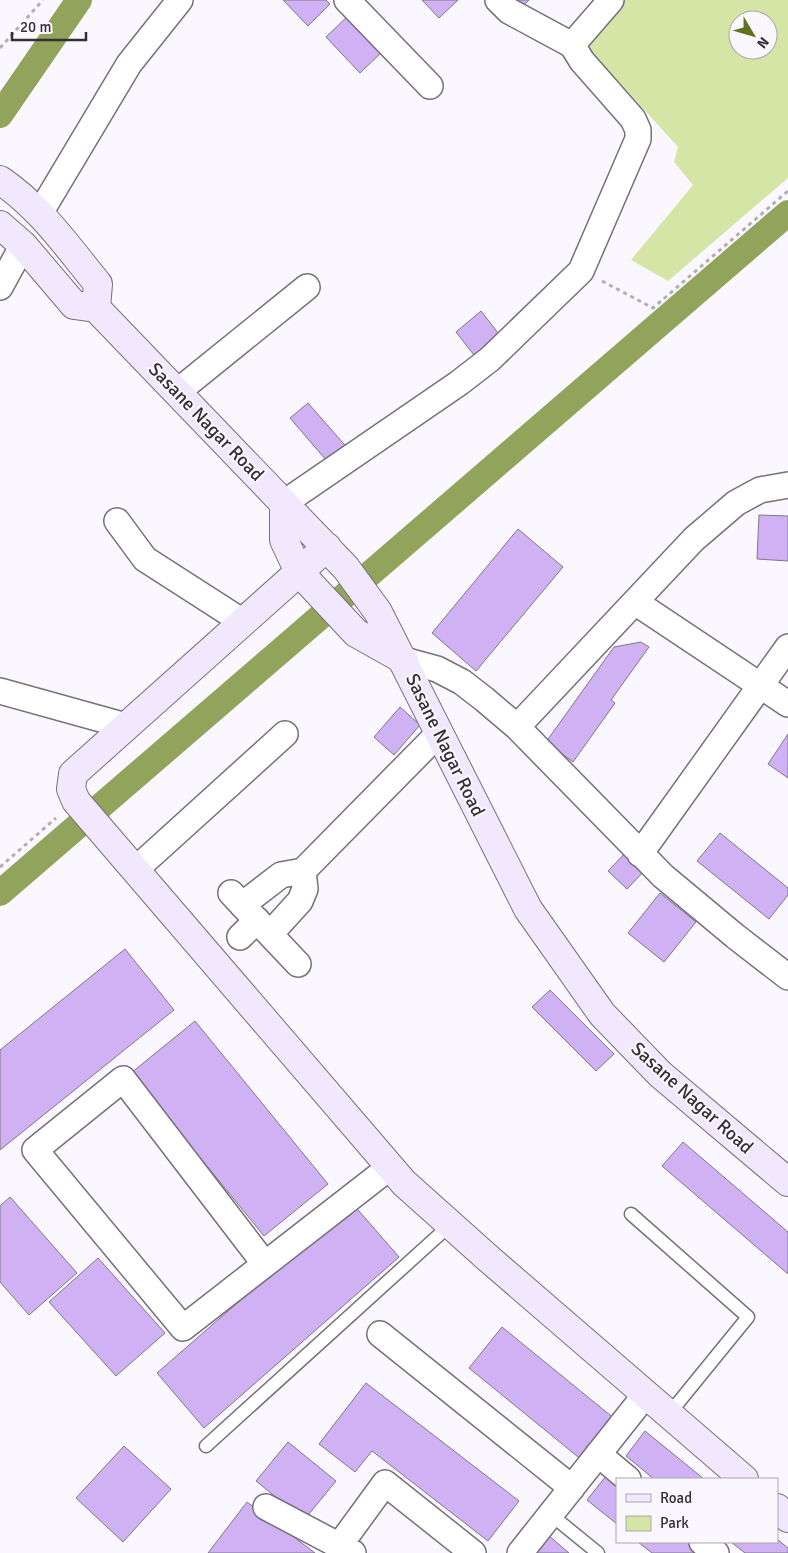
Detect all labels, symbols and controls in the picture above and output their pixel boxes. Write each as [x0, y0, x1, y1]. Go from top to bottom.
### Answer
scale bar [12, 10, 86, 42]
north arrow [728, 10, 778, 60]
text: 20 m [20, 18, 51, 36]
text: N [753, 34, 773, 52]
street label: Sasane Nagar Road [143, 357, 269, 487]
street label: Sasane Nagar Road [400, 670, 490, 820]
street label: Sasane Nagar Road [626, 1037, 758, 1159]
legend [616, 1478, 778, 1543]
text: Road [660, 1489, 692, 1507]
text: Park [660, 1514, 689, 1532]

